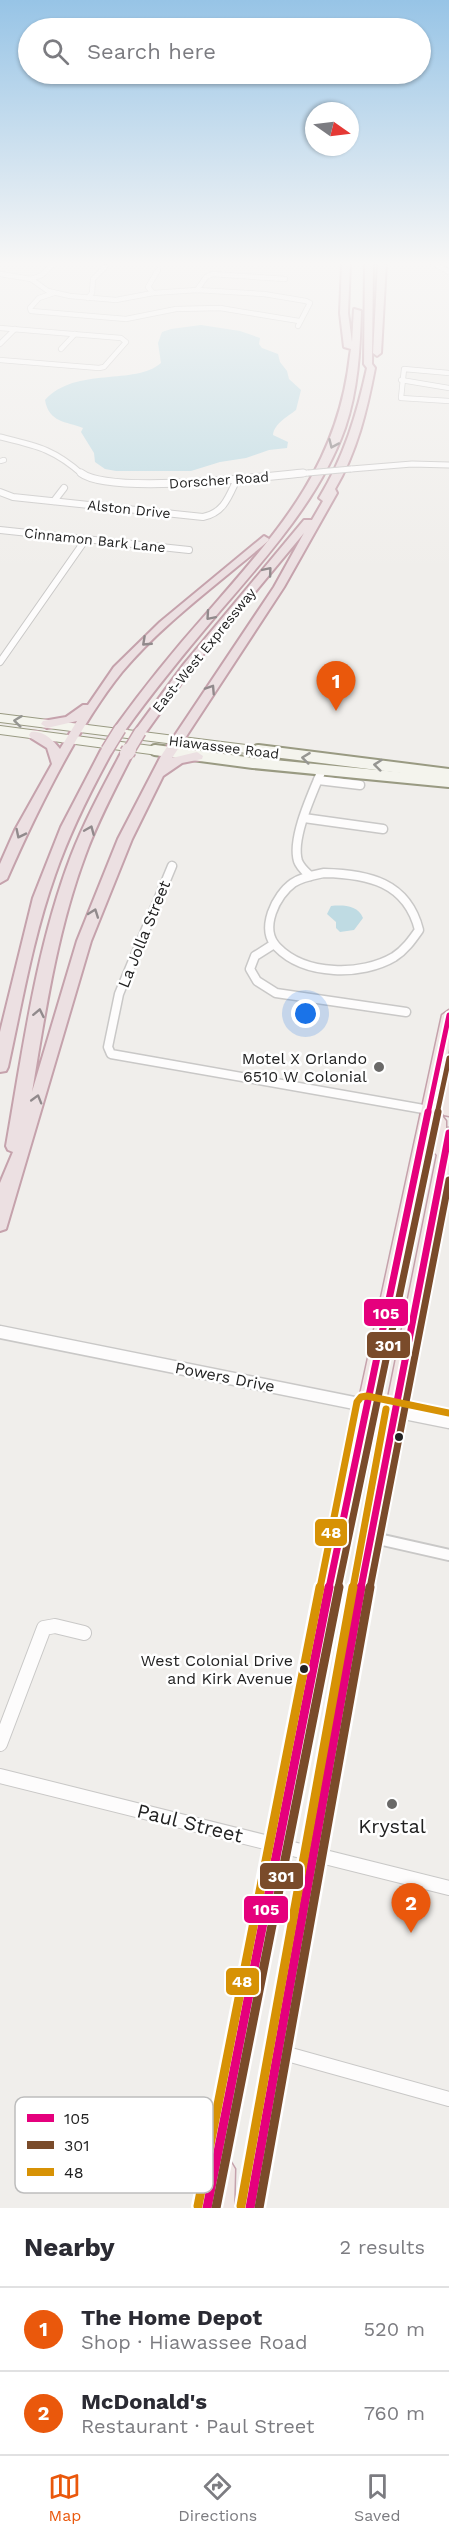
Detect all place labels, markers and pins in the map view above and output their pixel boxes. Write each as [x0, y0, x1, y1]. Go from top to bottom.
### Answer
pin: 1 [316, 662, 356, 711]
place label: Motel X Orlando 6510 W Colonial [242, 1049, 367, 1086]
marker: Motel X Orlando 6510 W Colonial [372, 1060, 386, 1074]
unlabelled marker [393, 1431, 405, 1443]
place label: West Colonial Drive and Kirk Avenue [140, 1651, 293, 1688]
marker: West Colonial Drive and Kirk Avenue [298, 1663, 310, 1675]
marker: Krystal [385, 1797, 399, 1811]
place label: Krystal [358, 1814, 426, 1838]
pin: 2 [392, 1884, 430, 1933]

